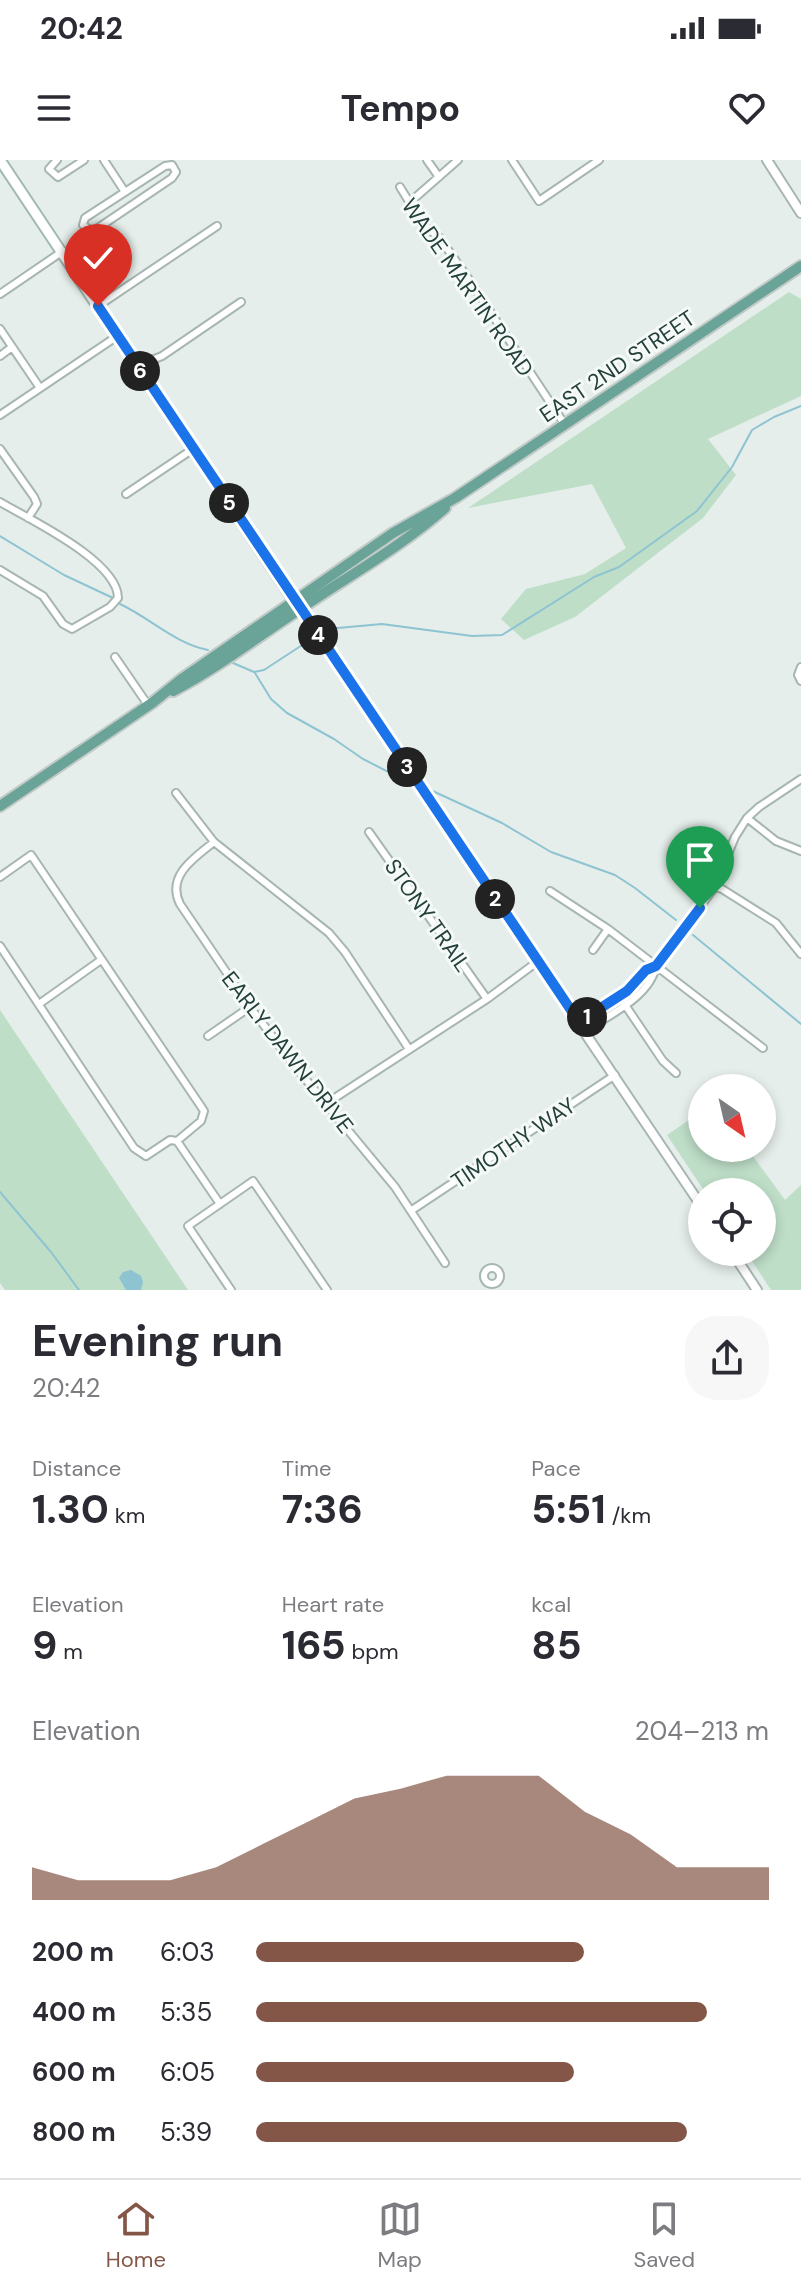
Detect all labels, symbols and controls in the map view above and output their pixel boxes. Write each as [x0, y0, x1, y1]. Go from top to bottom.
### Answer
text: 20:42 [40, 9, 123, 48]
text: Tempo [341, 85, 460, 132]
icon: menu [32, 86, 76, 130]
icon: heart [725, 86, 769, 130]
street label: WADE MARTIN ROAD [395, 192, 540, 382]
pin [64, 224, 132, 306]
icon: check [76, 236, 120, 280]
street label: EAST 2ND STREET [534, 304, 701, 429]
pin: 6 [120, 351, 160, 391]
text: 6 [133, 356, 147, 385]
pin: 5 [209, 483, 249, 523]
text: 5 [222, 488, 236, 517]
pin: 4 [298, 615, 338, 655]
text: 4 [311, 620, 325, 649]
pin: 3 [387, 747, 427, 787]
text: 3 [400, 752, 414, 781]
pin [666, 826, 734, 908]
icon: arrive [678, 838, 722, 882]
street label: STONY TRAIL [378, 853, 477, 977]
pin: 2 [475, 879, 515, 919]
text: 2 [489, 884, 501, 913]
street label: EARLY DAWN DRIVE [215, 965, 360, 1139]
pin: 1 [567, 997, 607, 1037]
text: 1 [583, 1002, 591, 1031]
north arrow [688, 1074, 776, 1162]
map controls [688, 1074, 776, 1266]
street label: TIMOTHY WAY [446, 1091, 581, 1196]
button: locate [688, 1178, 776, 1266]
text: Evening run [32, 1312, 283, 1370]
button: share [685, 1316, 769, 1400]
text: 20:42 [32, 1371, 101, 1405]
text: Distance [32, 1454, 121, 1483]
text: Time [282, 1454, 331, 1483]
text: Pace [531, 1454, 581, 1483]
text: 1.30 [32, 1483, 109, 1535]
text: 7:36 [282, 1483, 363, 1535]
text: 5:51 [531, 1483, 606, 1535]
text: km [109, 1501, 145, 1530]
text: /km [606, 1501, 651, 1530]
text: Elevation [32, 1590, 124, 1619]
text: Heart rate [282, 1590, 384, 1619]
text: kcal [531, 1590, 571, 1619]
text: 9 [32, 1619, 57, 1671]
text: 165 [282, 1619, 346, 1671]
text: 85 [531, 1619, 582, 1671]
text: m [57, 1637, 83, 1666]
text: bpm [346, 1637, 399, 1666]
text: Elevation [32, 1714, 140, 1748]
text: 204–213 m [635, 1714, 769, 1748]
text: 200 m [32, 1935, 114, 1969]
text: 6:03 [160, 1935, 215, 1969]
text: 400 m [32, 1995, 116, 2029]
text: 5:35 [160, 1995, 212, 2029]
text: 600 m [32, 2055, 116, 2089]
text: 6:05 [160, 2055, 215, 2089]
text: 800 m [32, 2115, 116, 2149]
text: 5:39 [160, 2115, 212, 2149]
tab: Home [106, 2197, 166, 2274]
tab: Map [378, 2197, 422, 2274]
tab: Saved [633, 2197, 695, 2274]

